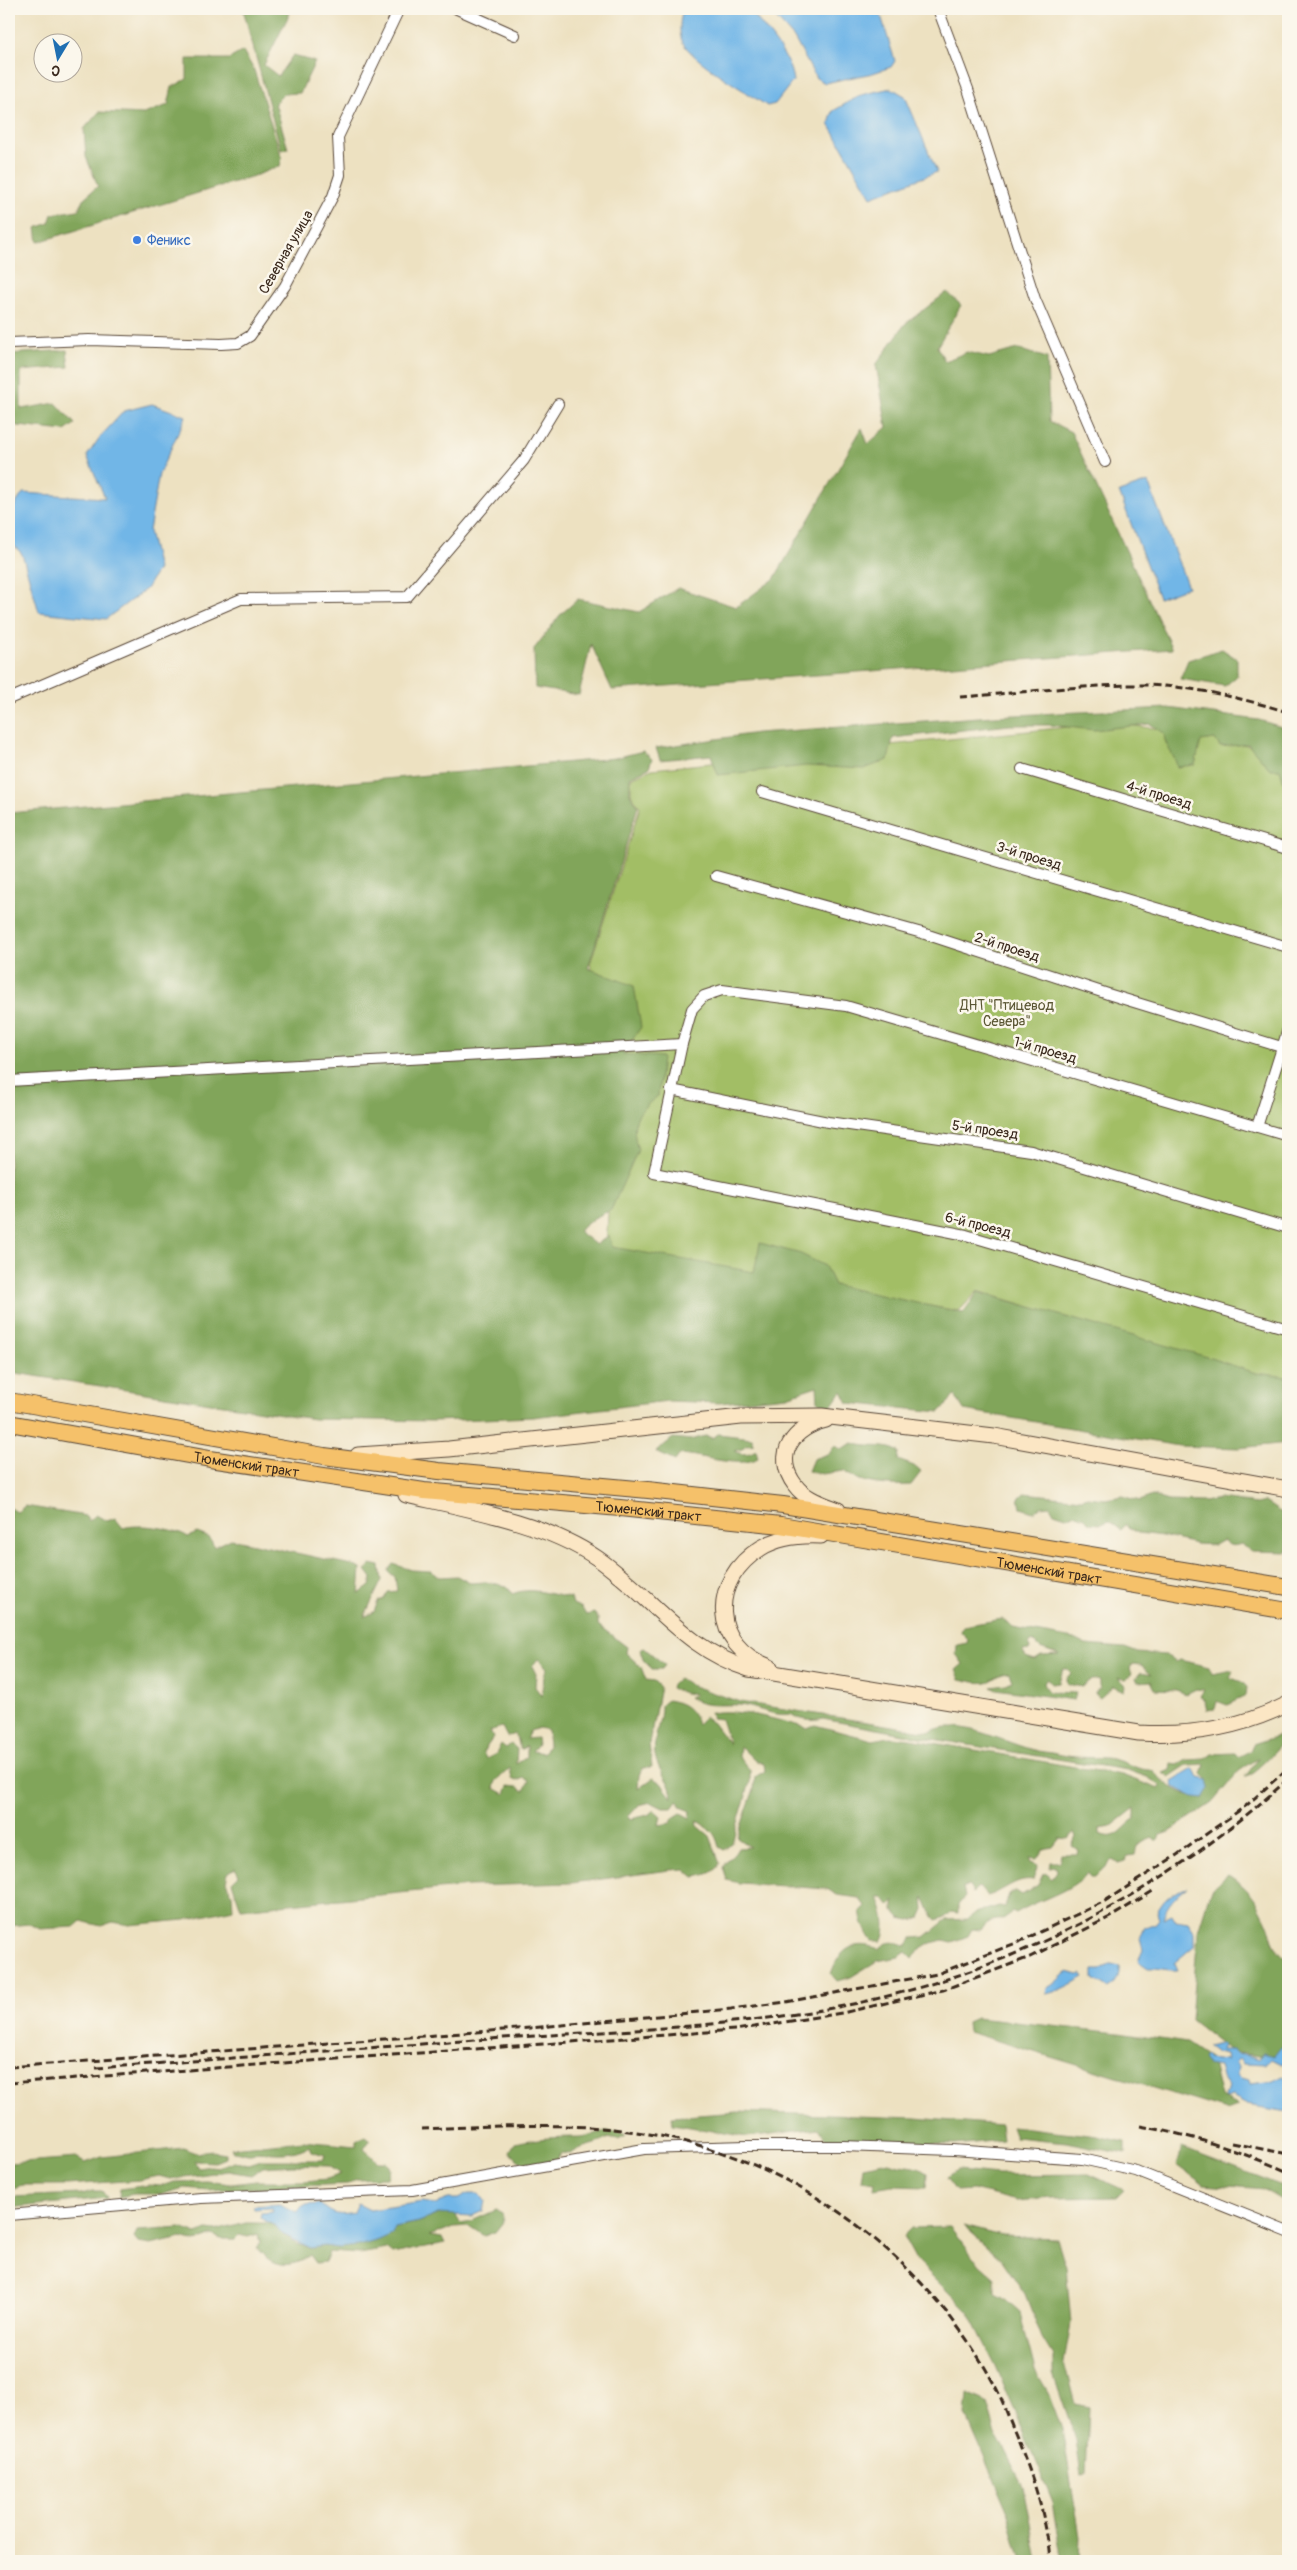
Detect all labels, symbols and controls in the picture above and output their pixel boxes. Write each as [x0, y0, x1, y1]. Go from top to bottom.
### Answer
north arrow [32, 32, 82, 82]
text: С [50, 61, 62, 79]
street label: Северная улица [255, 207, 317, 297]
place label: Феникс [147, 232, 191, 249]
marker: Феникс [131, 234, 143, 246]
street label: 4-й проезд [1124, 777, 1194, 813]
street label: 3-й проезд [995, 838, 1064, 874]
street label: 2-й проезд [973, 929, 1042, 966]
park label: ДНТ "Птицевод Севера" [959, 997, 1055, 1030]
street label: 1-й проезд [1012, 1033, 1079, 1067]
street label: 5-й проезд [951, 1117, 1020, 1143]
street label: 6-й проезд [943, 1209, 1013, 1242]
street label: Тюменский тракт [192, 1448, 300, 1481]
street label: Тюменский тракт [595, 1497, 702, 1525]
street label: Тюменский тракт [995, 1553, 1103, 1588]

